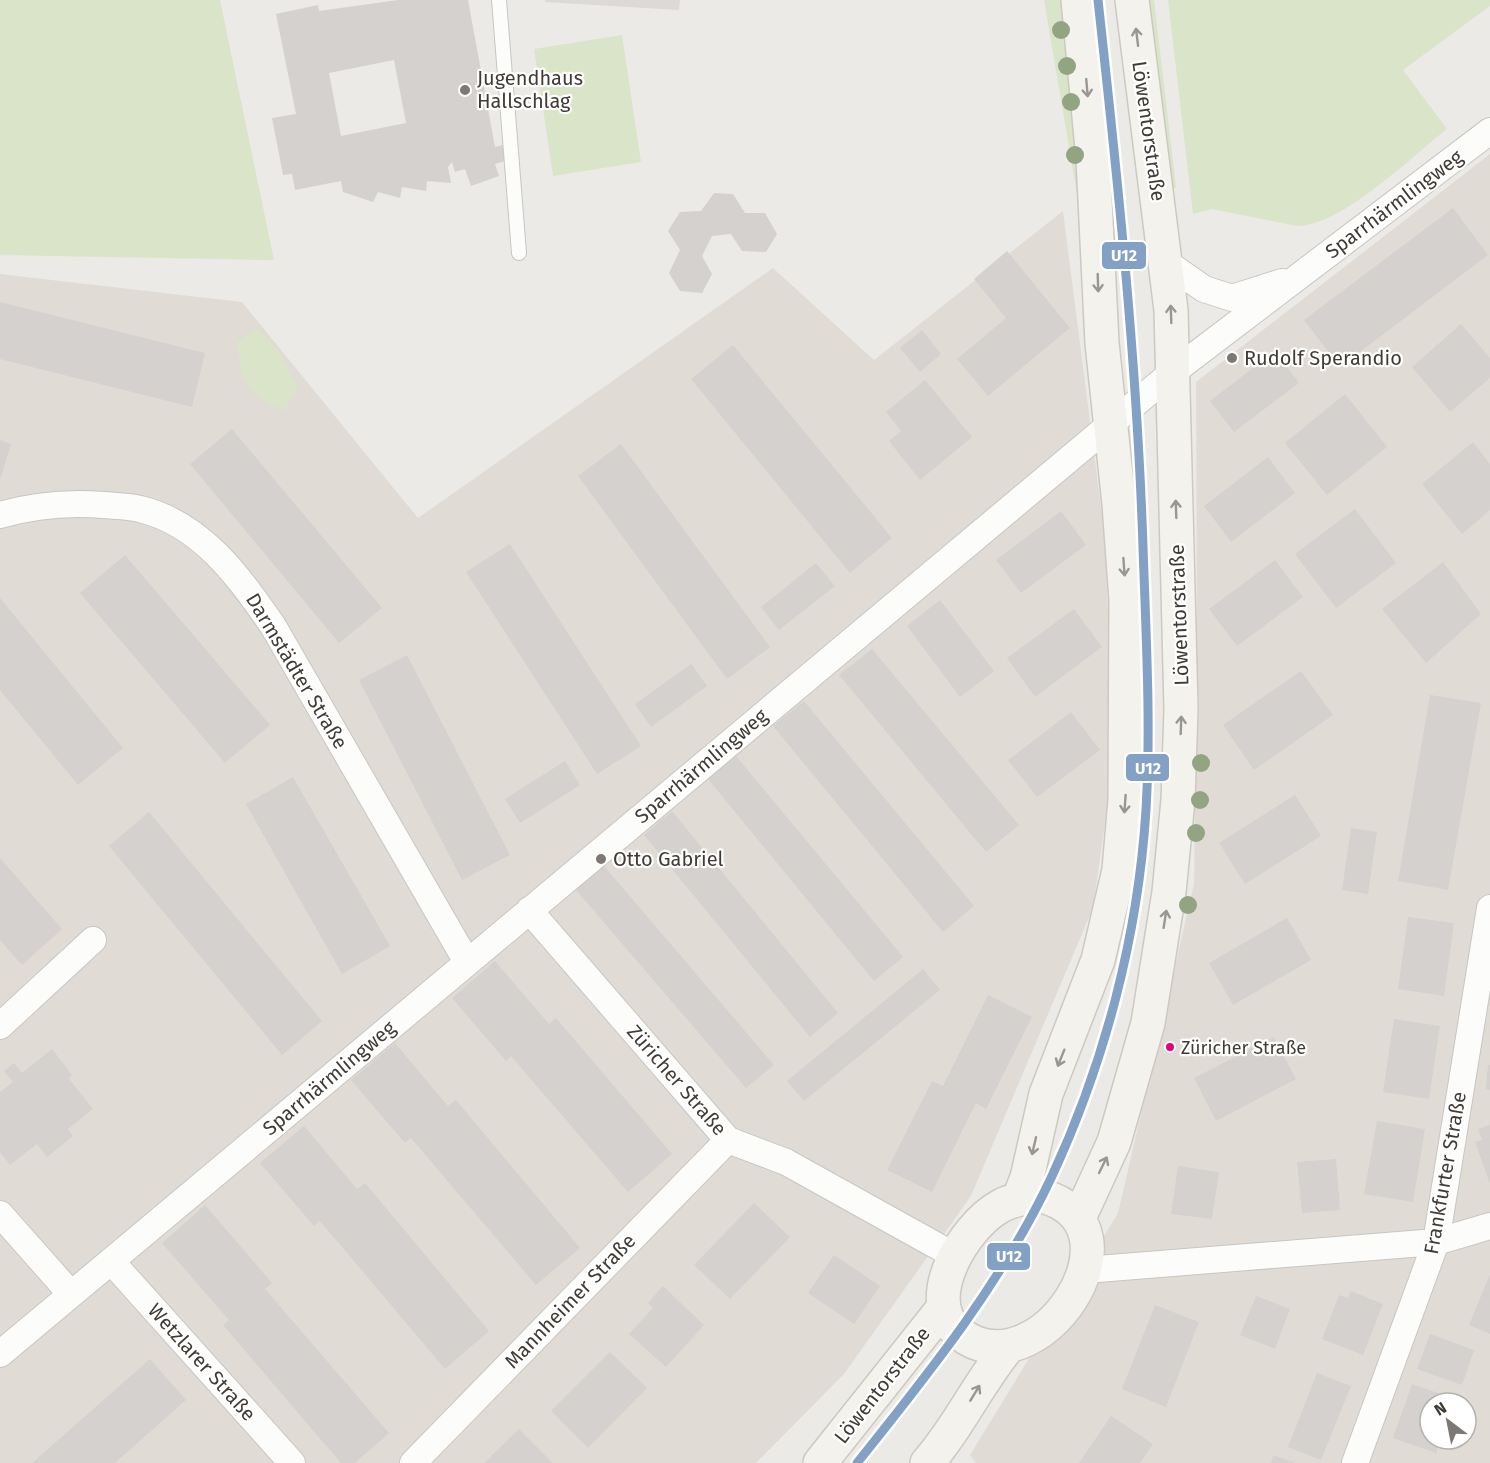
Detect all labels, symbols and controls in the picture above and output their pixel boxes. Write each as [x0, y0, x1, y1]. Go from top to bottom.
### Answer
one-way arrow [1131, 28, 1142, 48]
street label: Löwentorstraße [1127, 59, 1171, 203]
place label: Jugendhaus Hallschlag [477, 66, 583, 113]
one-way arrow [1082, 77, 1093, 97]
marker: Jugendhaus Hallschlag [458, 83, 472, 97]
street label: Sparrhärmlingweg [1321, 144, 1468, 263]
line badge: U12 [1101, 241, 1147, 270]
text: U12 [1111, 246, 1137, 265]
one-way arrow [1093, 272, 1104, 292]
one-way arrow [1166, 305, 1177, 324]
place label: Rudolf Sperandio [1244, 346, 1402, 370]
marker: Rudolf Sperandio [1225, 351, 1239, 365]
one-way arrow [1170, 499, 1182, 519]
street label: Löwentorstraße [1165, 544, 1193, 686]
one-way arrow [1118, 556, 1129, 576]
street label: Darmstädter Straße [241, 589, 353, 753]
street label: Sparrhärmlingweg [630, 703, 773, 828]
one-way arrow [1175, 715, 1186, 735]
line badge: U12 [1125, 753, 1170, 782]
text: U12 [1135, 759, 1161, 778]
one-way arrow [1119, 793, 1130, 813]
place label: Otto Gabriel [613, 847, 724, 871]
marker: Otto Gabriel [594, 852, 608, 866]
one-way arrow [1160, 910, 1171, 929]
street label: Sparrhärmlingweg [258, 1015, 401, 1140]
street label: Züricher Straße [622, 1020, 732, 1140]
place label: Züricher Straße [1181, 1037, 1306, 1059]
marker: Züricher Straße [1164, 1041, 1176, 1053]
one-way arrow [1055, 1048, 1066, 1067]
street label: Frankfurter Straße [1419, 1090, 1471, 1256]
one-way arrow [1027, 1137, 1039, 1156]
one-way arrow [1097, 1157, 1109, 1174]
street label: Mannheimer Straße [500, 1229, 640, 1373]
line badge: U12 [986, 1242, 1031, 1271]
text: U12 [996, 1247, 1022, 1266]
street label: Wetzlarer Straße [143, 1298, 261, 1426]
street label: Löwentorstraße [829, 1322, 935, 1448]
one-way arrow [969, 1385, 981, 1402]
north arrow [1418, 1391, 1478, 1451]
text: N [1431, 1398, 1450, 1420]

